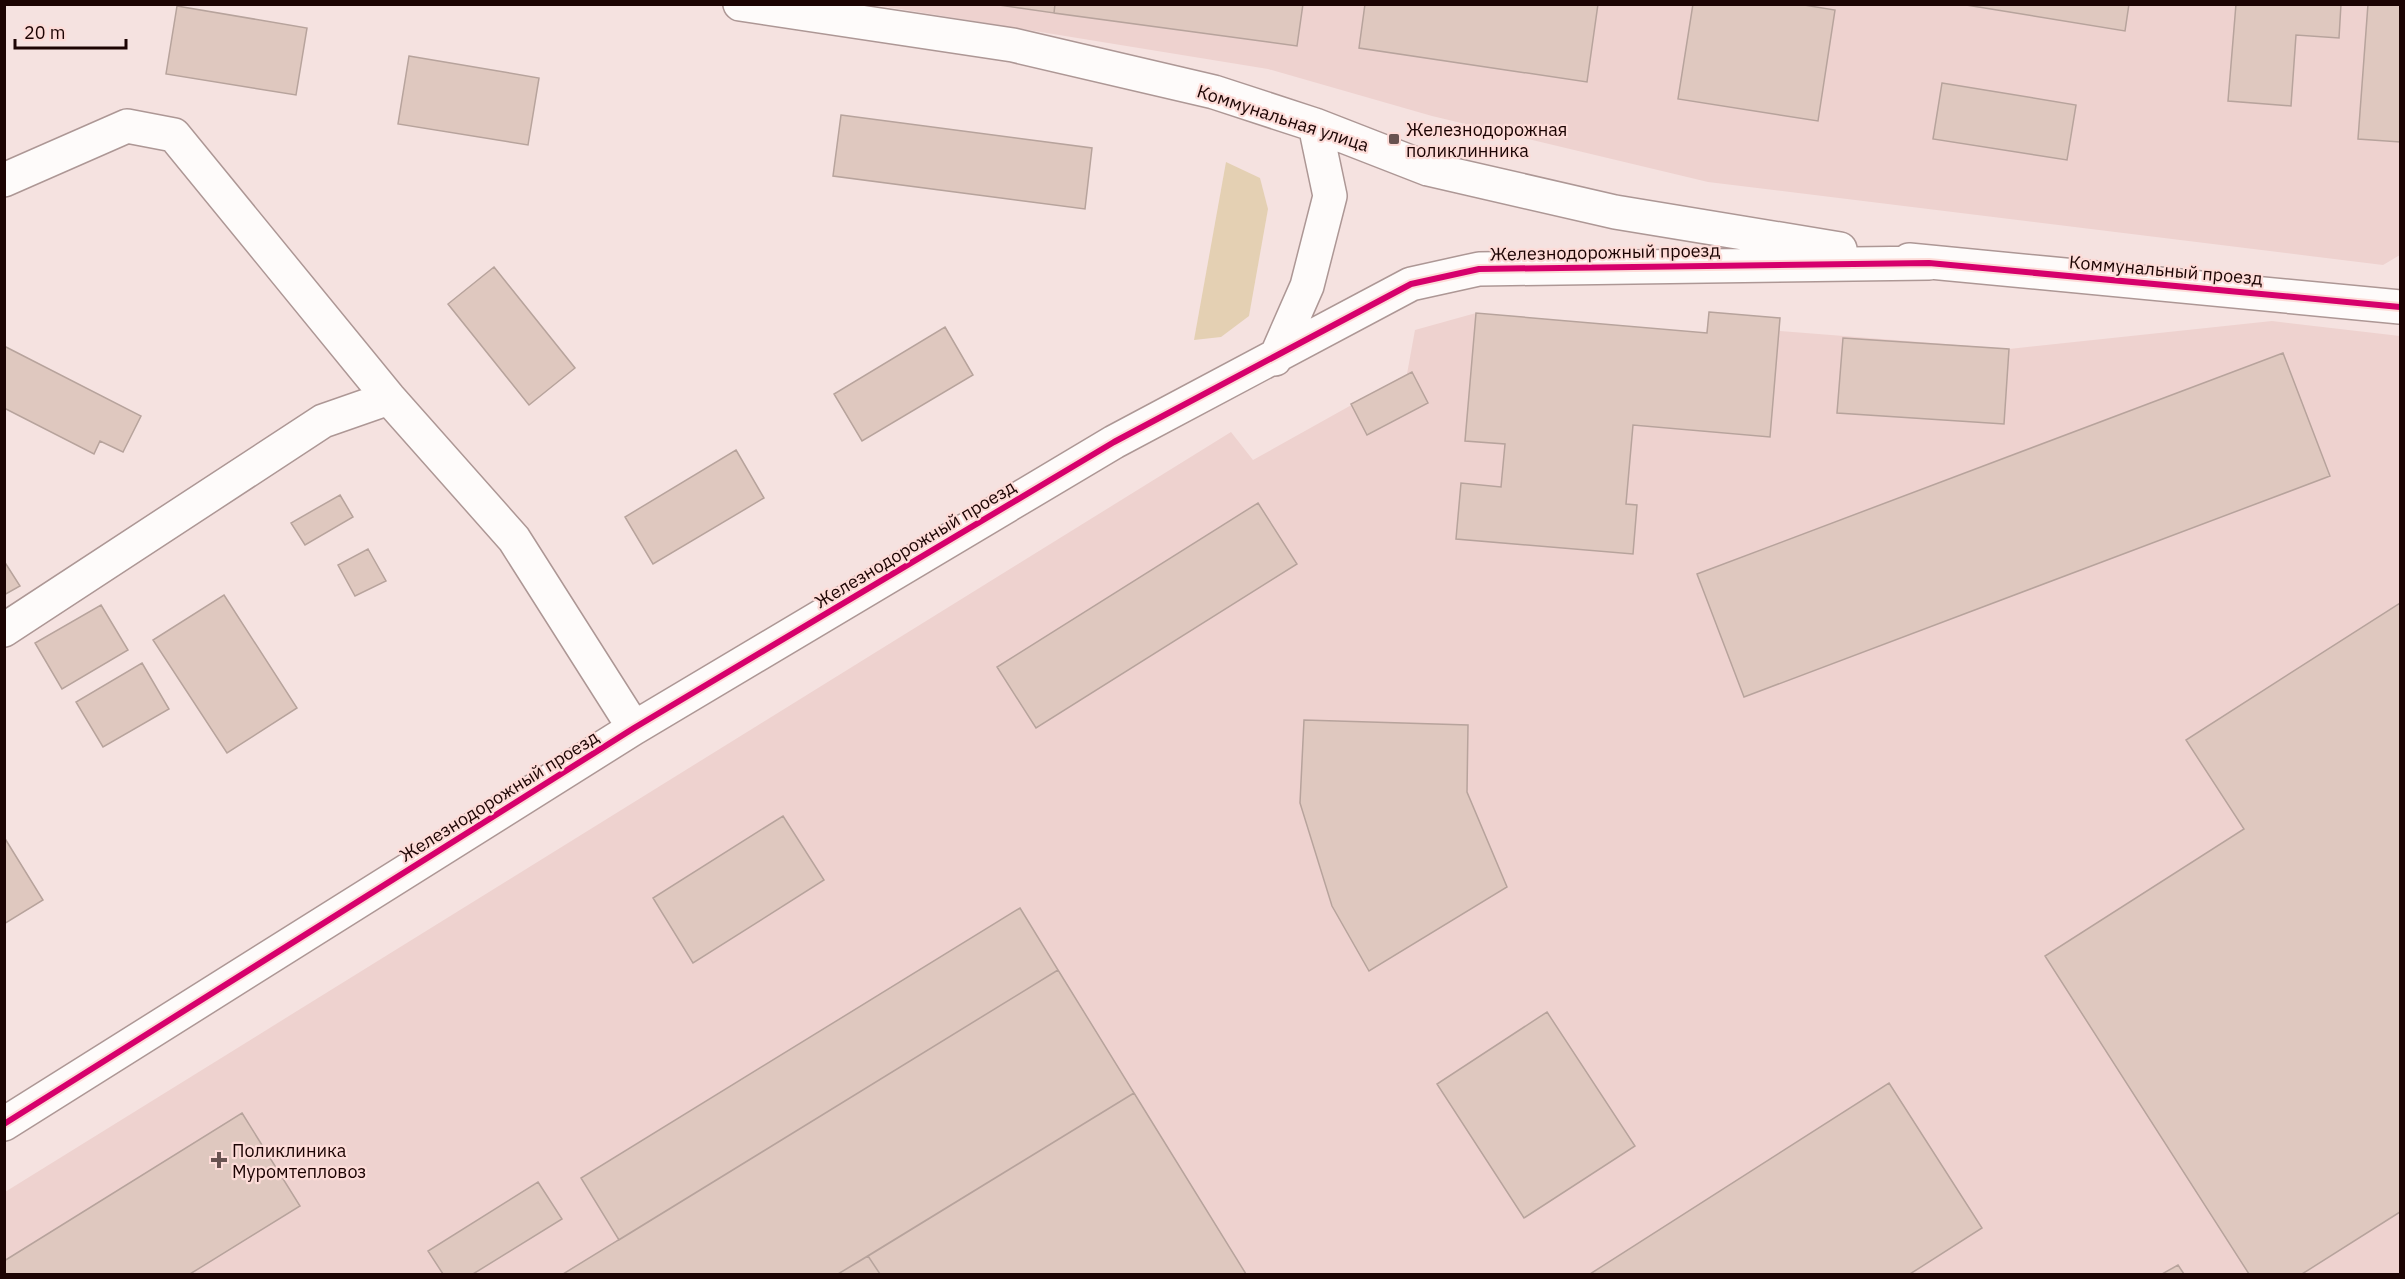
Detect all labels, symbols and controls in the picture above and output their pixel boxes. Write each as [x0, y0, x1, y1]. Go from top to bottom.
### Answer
scale bar [15, 12, 126, 50]
text: 20 m [24, 21, 66, 44]
street label: Коммунальная улица [1194, 79, 1372, 157]
place label: Железнодорожная поликлинника [1406, 118, 1567, 162]
marker: Железнодорожная поликлинника [1387, 132, 1401, 146]
street label: Железнодорожный проезд [1490, 238, 1721, 266]
street label: Коммунальный проезд [2068, 250, 2264, 290]
street label: Железнодорожный проезд [810, 475, 1020, 613]
street label: Железнодорожный проезд [395, 725, 603, 867]
place label: Поликлиника Муромтепловоз [232, 1139, 366, 1183]
marker: Поликлиника Муромтепловоз [210, 1151, 228, 1169]

